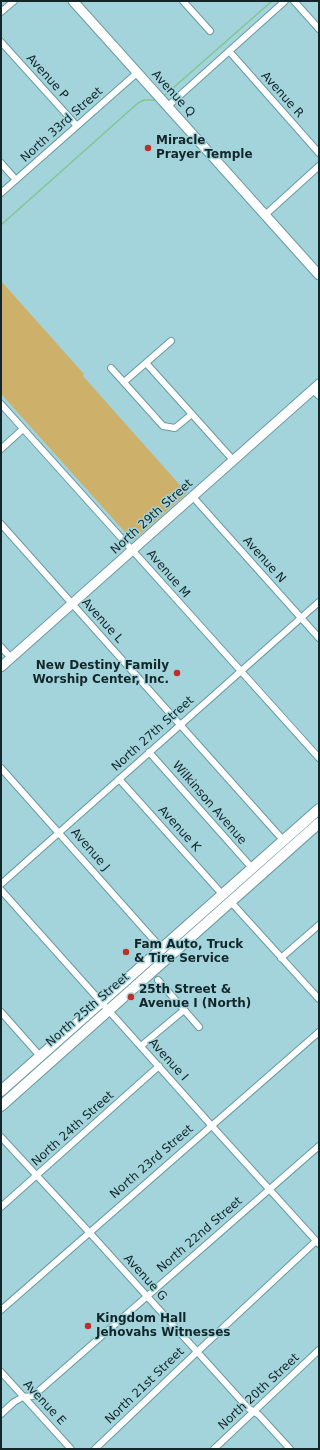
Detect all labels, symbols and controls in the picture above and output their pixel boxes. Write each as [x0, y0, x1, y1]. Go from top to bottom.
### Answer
street label: Avenue P [23, 52, 71, 102]
street label: Avenue Q [148, 68, 198, 120]
street label: Avenue R [258, 69, 306, 121]
street label: North 33rd Street [18, 84, 106, 166]
place label: Miracle Prayer Temple [156, 134, 253, 162]
marker: Miracle Prayer Temple [143, 143, 153, 153]
street label: North 29th Street [108, 476, 196, 558]
street label: Avenue N [239, 534, 289, 586]
street label: Avenue M [143, 547, 193, 601]
street label: Avenue L [78, 596, 126, 646]
place label: New Destiny Family Worship Center, Inc. [33, 659, 169, 687]
marker: New Destiny Family Worship Center, Inc. [172, 668, 182, 678]
street label: North 27th Street [109, 693, 197, 775]
street label: Wilkinson Avenue [169, 758, 249, 848]
street label: Avenue K [155, 803, 203, 855]
street label: Avenue J [68, 826, 112, 874]
place label: Fam Auto, Truck & Tire Service [134, 938, 243, 966]
marker: Fam Auto, Truck & Tire Service [121, 947, 131, 957]
street label: North 25th Street [44, 970, 132, 1050]
place label: 25th Street & Avenue I (North) [139, 983, 251, 1011]
marker: 25th Street & Avenue I (North) [126, 992, 136, 1002]
street label: Avenue I [145, 1036, 191, 1084]
street label: North 24th Street [29, 1088, 117, 1170]
street label: North 23rd Street [108, 1122, 196, 1202]
street label: North 22nd Street [154, 1194, 246, 1276]
street label: Avenue G [120, 1252, 170, 1304]
place label: Kingdom Hall Jehovahs Witnesses [96, 1312, 231, 1340]
marker: Kingdom Hall Jehovahs Witnesses [83, 1321, 93, 1331]
street label: North 21st Street [103, 1345, 187, 1427]
street label: North 20th Street [216, 1351, 302, 1433]
street label: Avenue E [20, 1378, 68, 1428]

